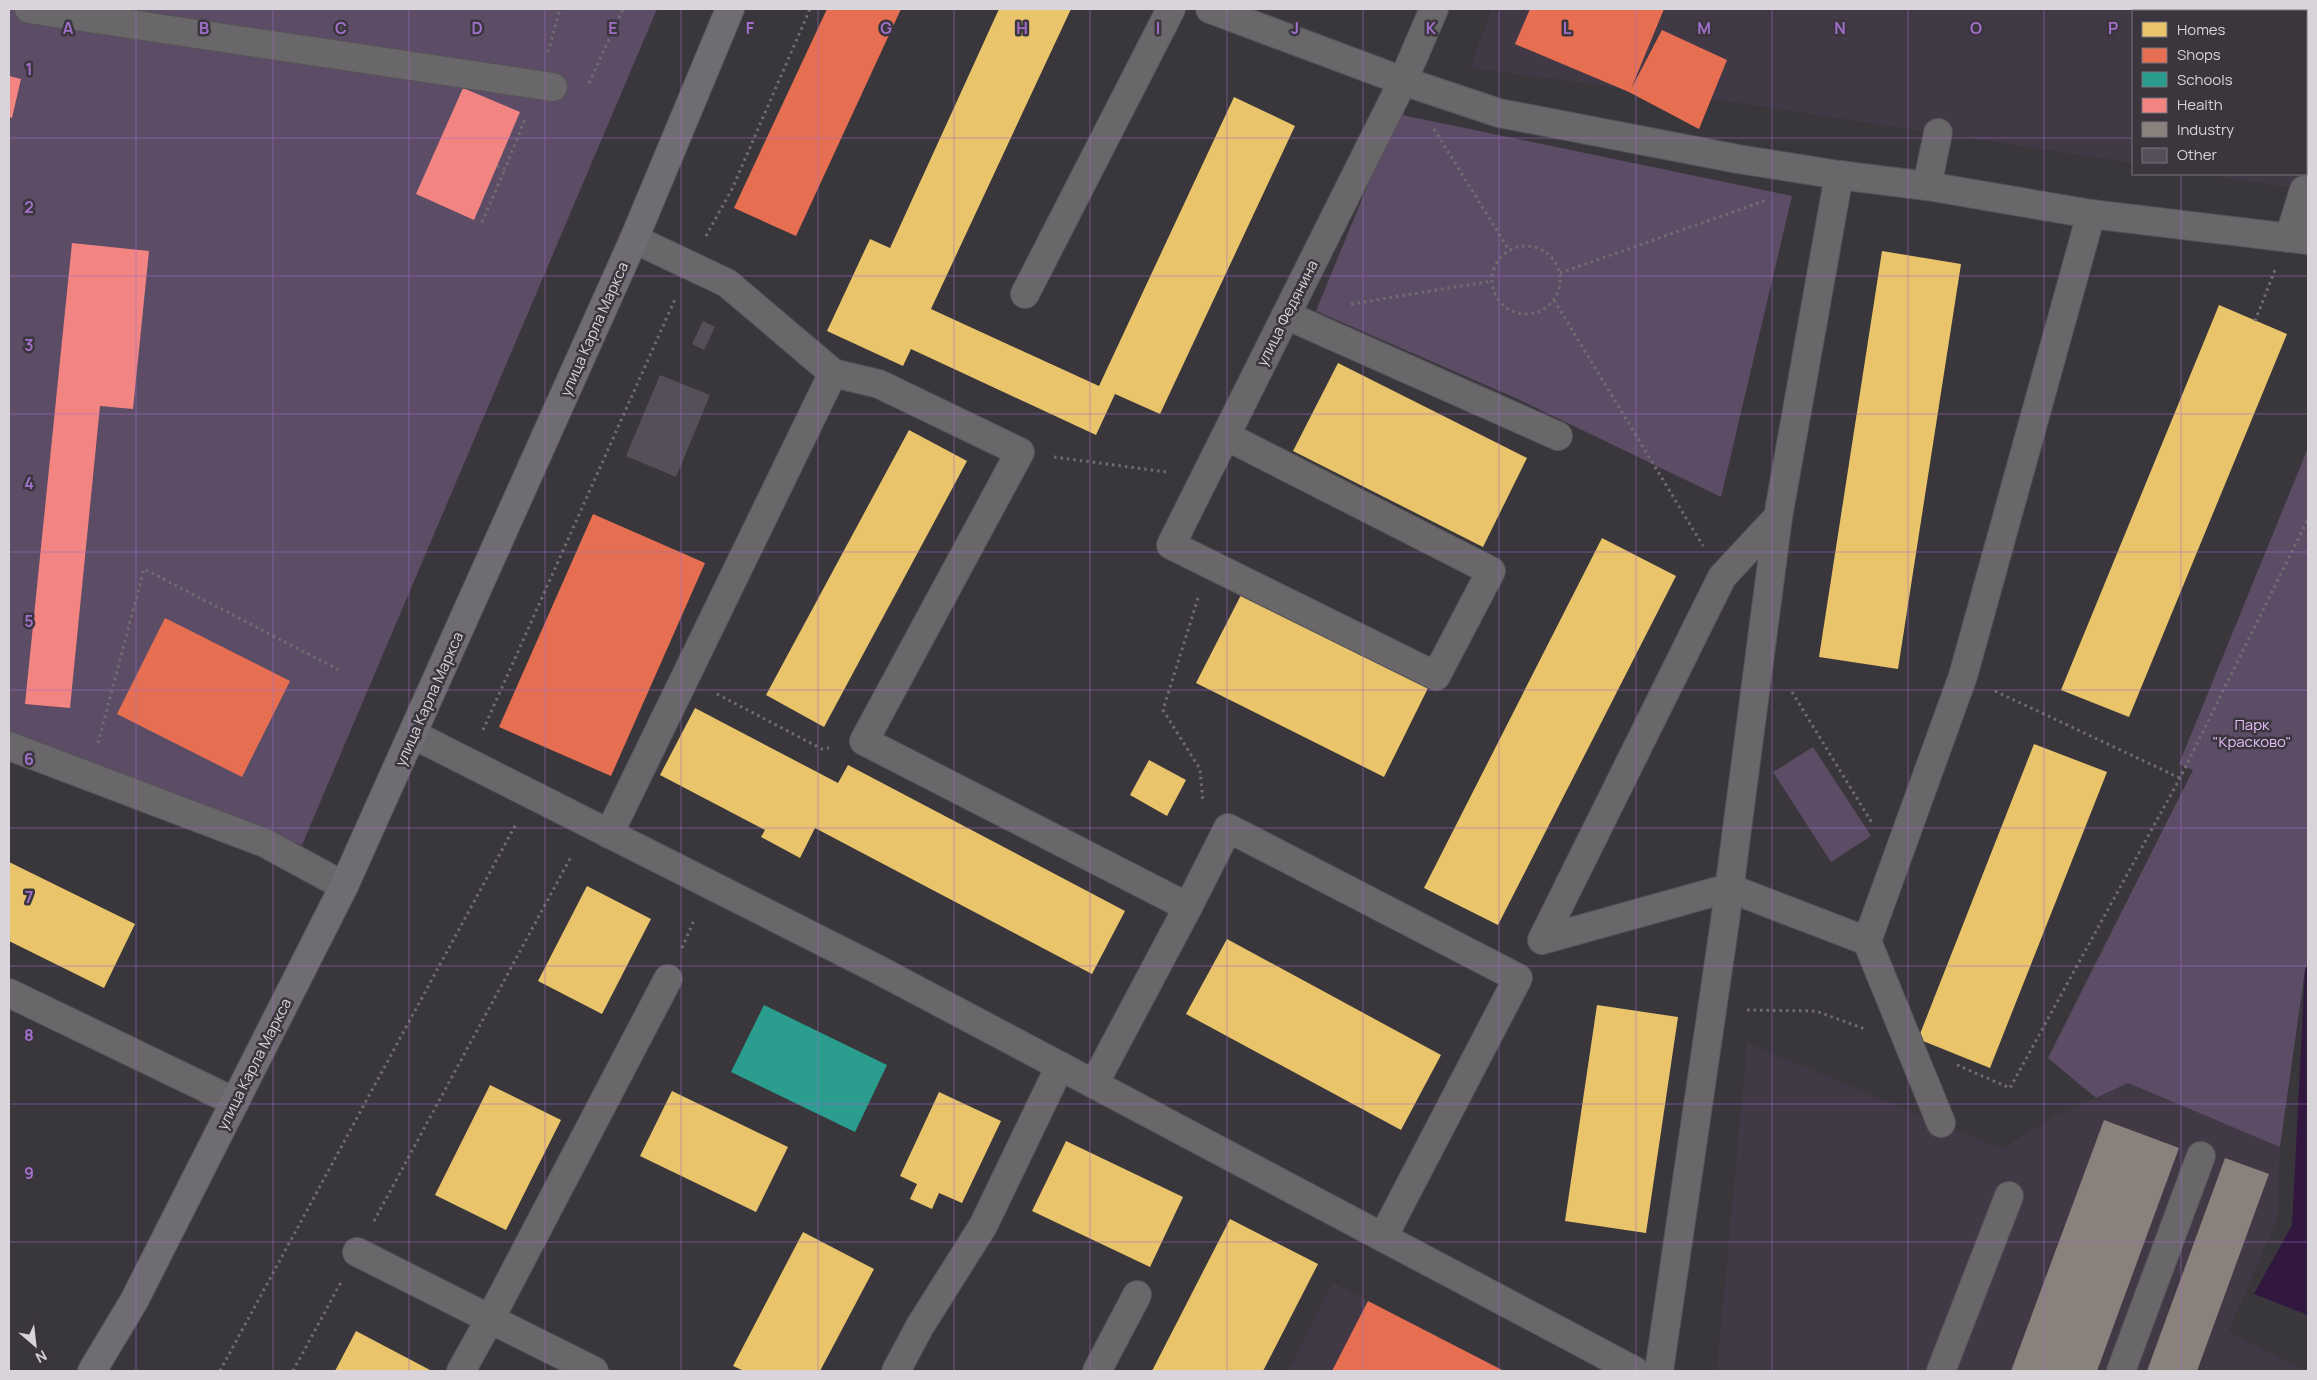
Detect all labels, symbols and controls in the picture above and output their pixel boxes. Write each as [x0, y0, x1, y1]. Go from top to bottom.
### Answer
legend [2132, 10, 2307, 175]
text: A [63, 17, 74, 39]
text: B [199, 17, 209, 39]
text: C [335, 17, 347, 39]
text: D [471, 17, 483, 39]
text: E [608, 17, 618, 39]
text: F [746, 17, 755, 39]
text: G [880, 17, 892, 39]
text: H [1016, 17, 1028, 39]
text: I [1156, 17, 1160, 39]
text: J [1291, 17, 1299, 39]
text: K [1426, 17, 1437, 39]
text: L [1563, 17, 1572, 39]
text: M [1697, 17, 1711, 39]
text: N [1834, 17, 1846, 39]
text: O [1970, 17, 1982, 39]
text: P [2108, 17, 2118, 39]
text: Homes [2177, 19, 2226, 40]
text: Shops [2177, 44, 2221, 65]
text: 1 [25, 58, 33, 80]
text: Schools [2177, 69, 2233, 90]
text: Health [2177, 94, 2223, 115]
text: Industry [2177, 119, 2234, 140]
text: Other [2177, 144, 2218, 165]
text: 2 [24, 196, 34, 218]
street label: улица Федянина [1251, 256, 1323, 370]
street label: улица Карла Маркса [555, 258, 633, 400]
text: 3 [24, 334, 34, 356]
text: 4 [24, 472, 34, 494]
text: 5 [24, 610, 34, 632]
street label: улица Карла Маркса [390, 628, 468, 770]
park label: Парк "Красково" [2213, 714, 2291, 752]
text: 6 [24, 748, 34, 770]
text: 7 [25, 886, 33, 908]
street label: улица Карла Маркса [212, 995, 296, 1133]
text: 8 [24, 1024, 34, 1046]
text: 9 [24, 1162, 34, 1184]
north arrow [10, 1320, 60, 1370]
text: N [32, 1346, 50, 1368]

